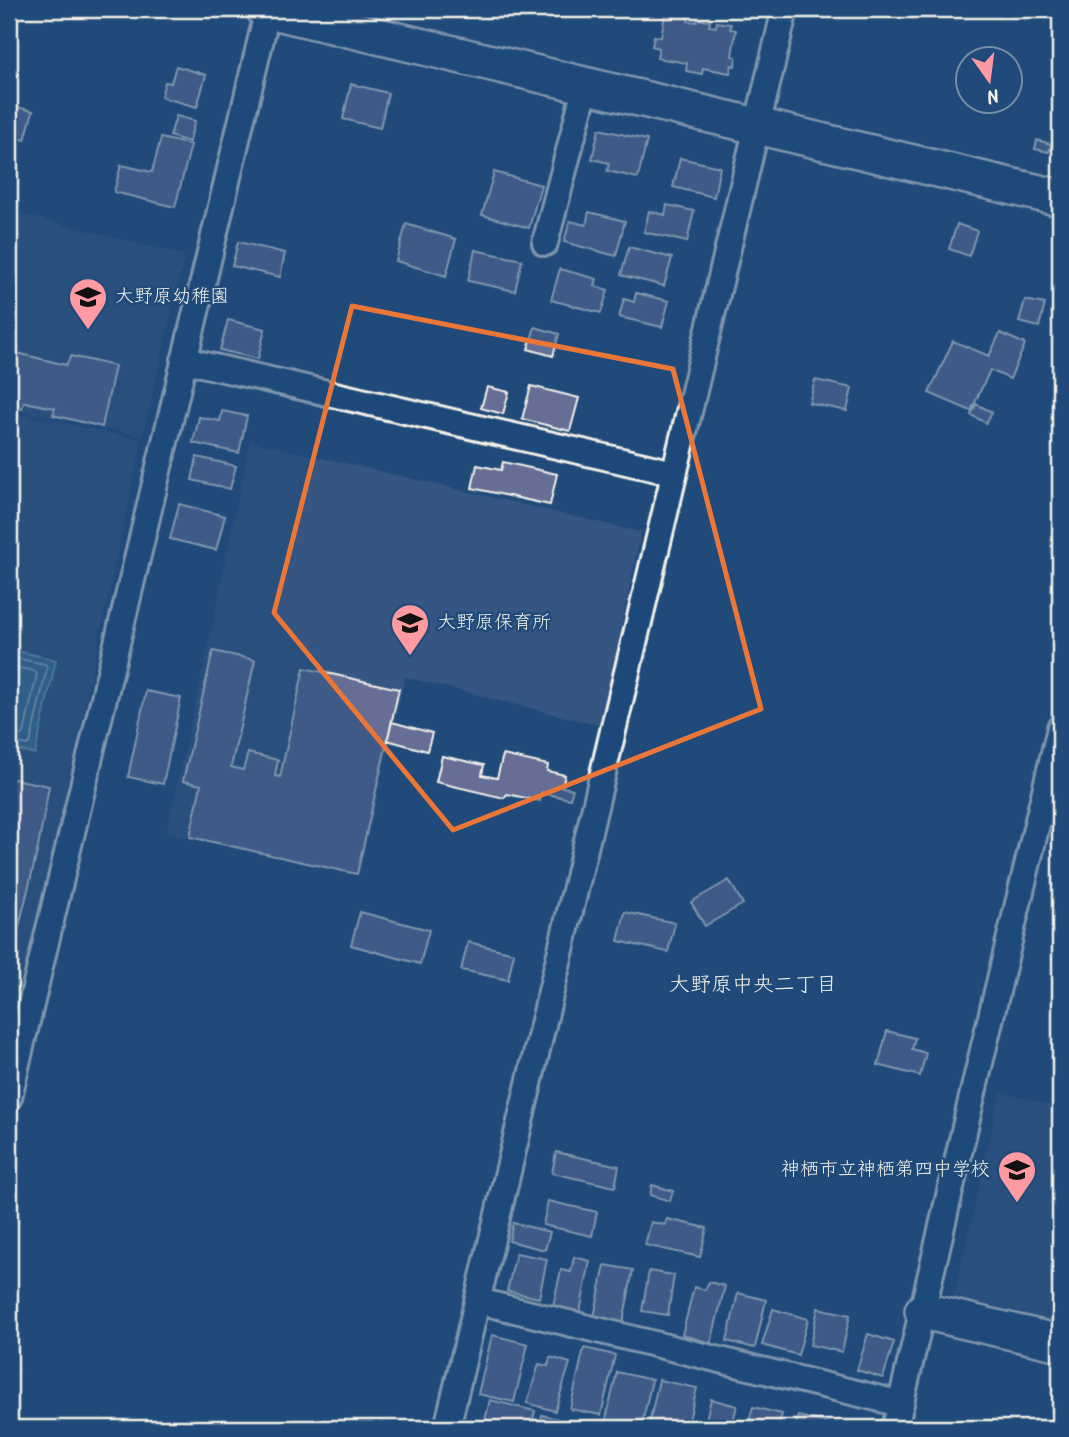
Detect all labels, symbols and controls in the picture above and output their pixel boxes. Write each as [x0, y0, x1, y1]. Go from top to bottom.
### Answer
north arrow [954, 46, 1024, 116]
text: N [983, 79, 1002, 111]
school or university icon: 大野原幼稚園 [67, 276, 109, 331]
place label: 大野原幼稚園 [115, 282, 229, 312]
school or university icon: 大野原保育所 [389, 602, 431, 657]
place label: 大野原保育所 [437, 608, 551, 638]
district label: 大野原中央二丁目 [669, 969, 837, 1002]
school or university icon: 神栖市立神栖第四中学校 [996, 1149, 1038, 1204]
place label: 神栖市立神栖第四中学校 [781, 1155, 990, 1185]

